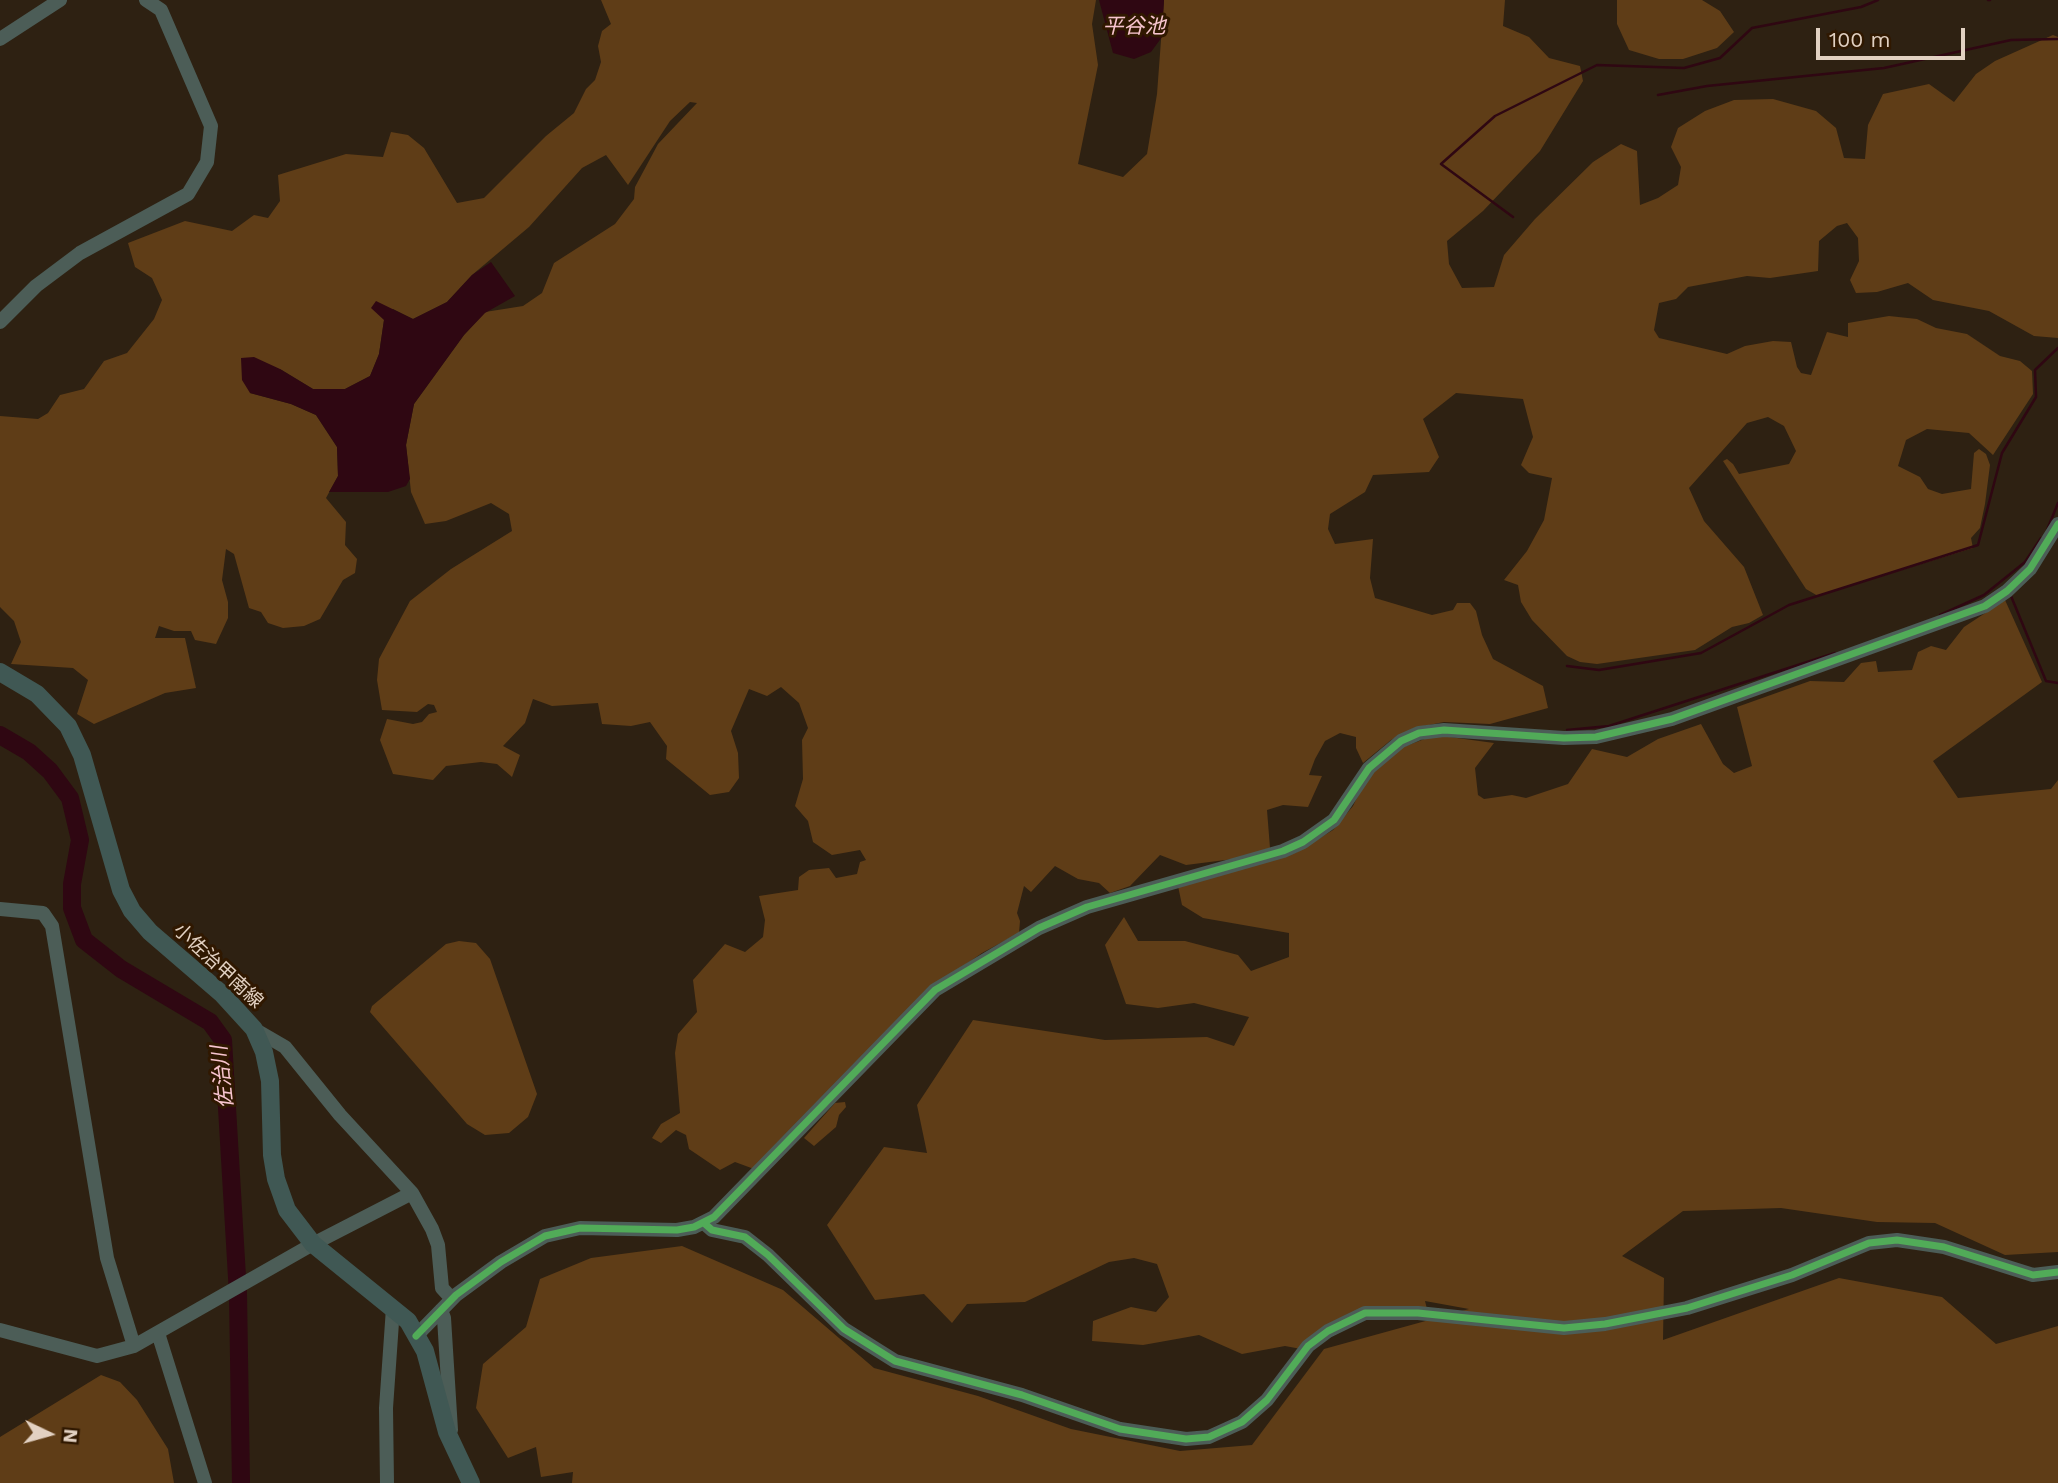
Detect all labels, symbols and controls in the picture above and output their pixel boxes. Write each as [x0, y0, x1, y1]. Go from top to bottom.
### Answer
water label: 平谷池 [1103, 14, 1165, 40]
scale bar [1820, 14, 1969, 58]
text: 100 m [1829, 27, 1891, 52]
street label: 小佐治甲南線 [169, 919, 267, 1013]
water label: 佐治川 [207, 1044, 239, 1110]
north arrow [14, 1399, 84, 1469]
text: N [58, 1428, 82, 1444]

